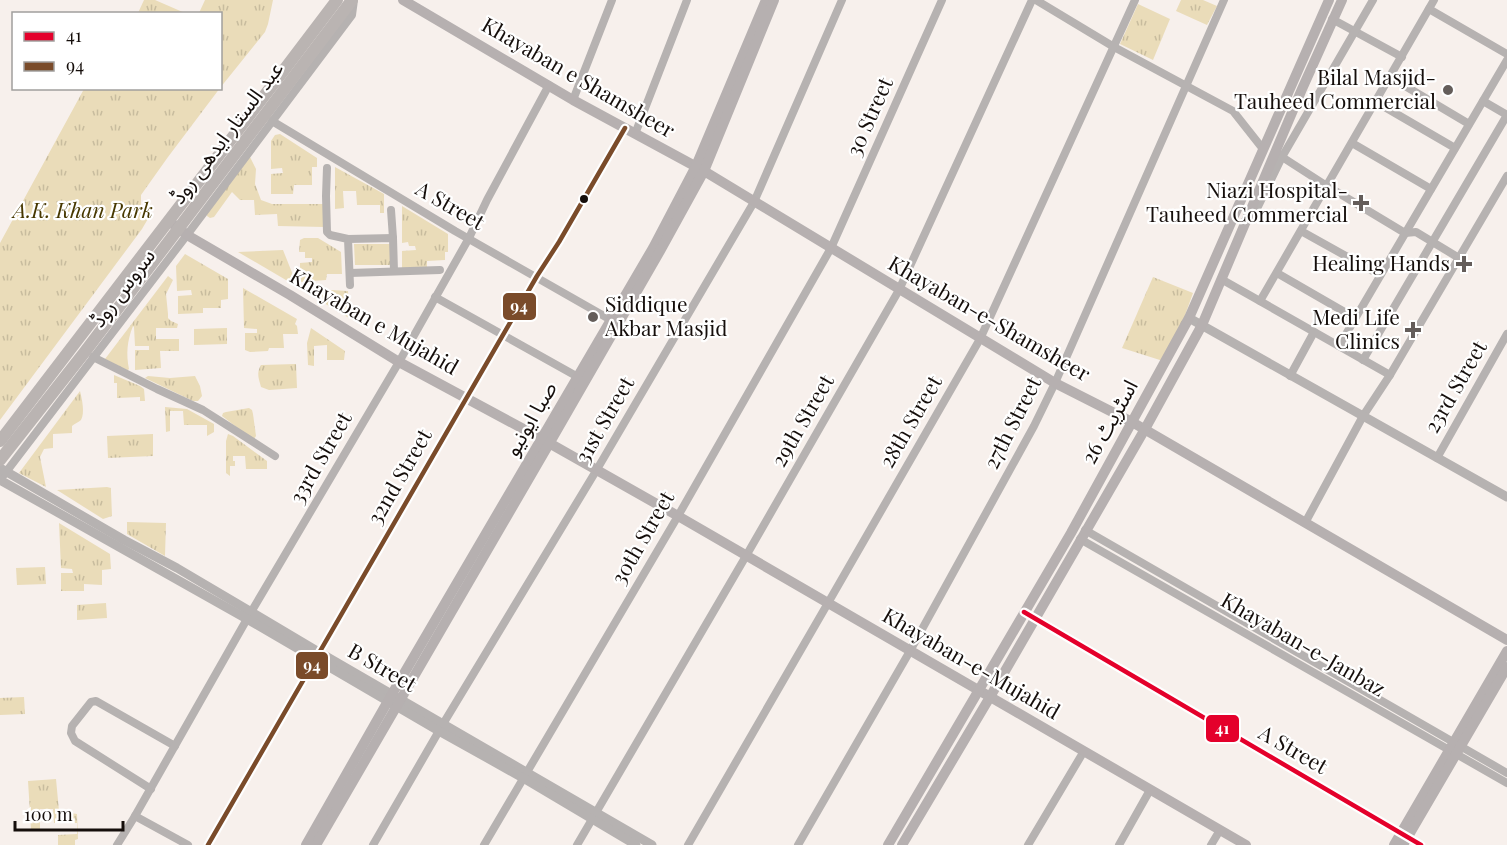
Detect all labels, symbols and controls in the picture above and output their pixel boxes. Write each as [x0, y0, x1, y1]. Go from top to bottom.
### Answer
street label: Khayaban e Shamsheer [477, 10, 681, 143]
legend [12, 12, 222, 90]
text: 41 [66, 23, 82, 47]
text: 94 [66, 53, 84, 77]
street label: عبد الستار ایدھی روڈ [163, 55, 288, 209]
place label: Bilal Masjid- Tauheed Commercial [1234, 62, 1436, 114]
street label: 30 Street [838, 72, 898, 160]
marker: Bilal Masjid- Tauheed Commercial [1441, 83, 1455, 97]
street label: A Street [411, 173, 491, 235]
place label: Niazi Hospital- Tauheed Commercial [1146, 175, 1348, 227]
unlabelled marker [578, 193, 590, 205]
marker: Niazi Hospital- Tauheed Commercial [1352, 194, 1370, 212]
park label: A.K. Khan Park [11, 195, 153, 223]
street label: سروس روڈ [83, 242, 160, 332]
street label: Khayaban-e-Shamsheer [884, 248, 1097, 387]
place label: Healing Hands [1312, 248, 1450, 276]
marker: Healing Hands [1455, 255, 1473, 273]
street label: Khayaban e Mujahid [286, 261, 464, 380]
place label: Siddique Akbar Masjid [604, 289, 728, 341]
line badge: 94 [502, 292, 537, 321]
text: 94 [510, 295, 528, 316]
place label: Medi Life Clinics [1312, 302, 1400, 354]
marker: Siddique Akbar Masjid [586, 310, 600, 324]
marker: Medi Life Clinics [1404, 321, 1422, 339]
street label: 23rd Street [1417, 334, 1492, 437]
street label: 29th Street [764, 368, 839, 471]
street label: 28th Street [872, 369, 947, 472]
street label: 31st Street [567, 370, 640, 467]
street label: 27th Street [976, 371, 1047, 473]
street label: اسٹریٹ 26 [1074, 374, 1143, 468]
street label: صبا ایونیو [497, 375, 562, 461]
street label: 33rd Street [282, 405, 357, 508]
street label: 32nd Street [360, 423, 437, 529]
street label: 30th Street [603, 485, 680, 589]
street label: Khayaban-e-Janbaz [1217, 585, 1391, 702]
street label: Khayaban-e-Mujahid [878, 600, 1066, 725]
street label: B Street [344, 635, 423, 697]
line badge: 94 [295, 651, 329, 680]
text: 94 [303, 654, 321, 675]
line badge: 41 [1205, 714, 1240, 743]
text: 41 [1215, 717, 1229, 738]
street label: A Street [1254, 717, 1334, 779]
scale bar [15, 794, 123, 832]
text: 100 m [24, 802, 73, 826]

